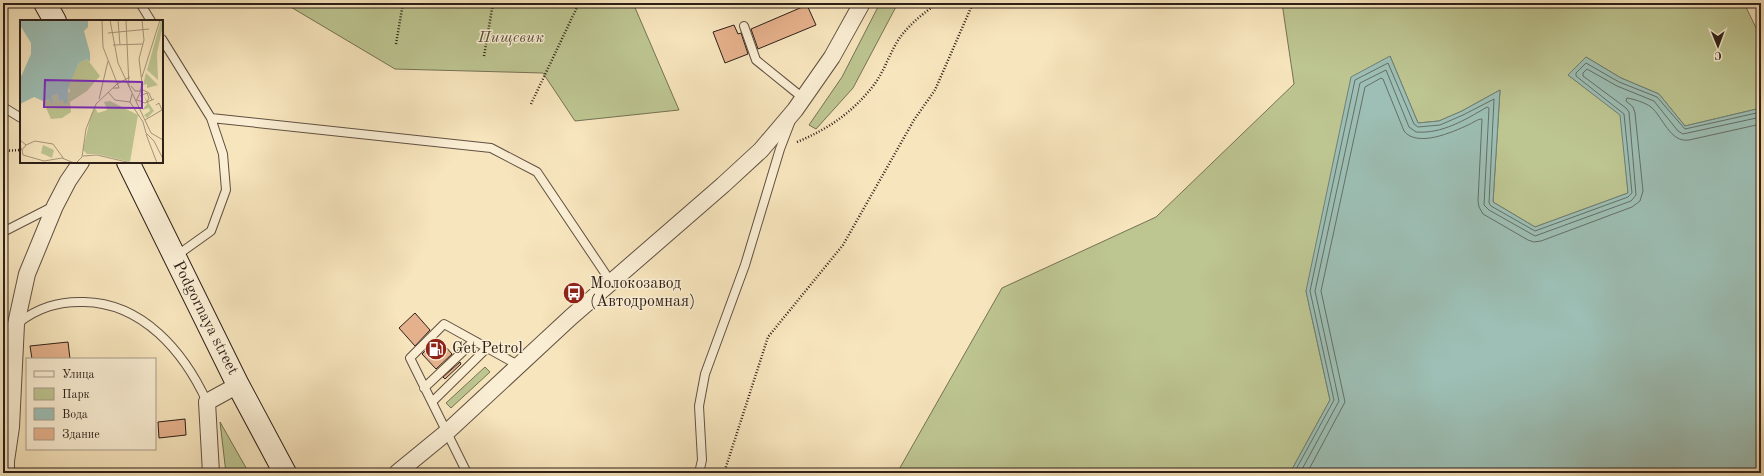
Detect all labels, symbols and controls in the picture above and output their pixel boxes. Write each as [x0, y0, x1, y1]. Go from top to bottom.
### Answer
inset map [20, 20, 163, 163]
north arrow [1698, 26, 1738, 66]
park label: Пищевик [477, 30, 544, 46]
text: С [1714, 49, 1722, 60]
street label: Podgornaya street [169, 258, 241, 378]
place label: Молокозавод (Автодромная) [590, 276, 695, 310]
bus stop icon: Молокозавод (Автодромная) [561, 280, 587, 306]
fuel station icon: Get Petrol [423, 336, 449, 362]
place label: Get Petrol [452, 341, 523, 357]
legend [26, 358, 156, 450]
text: Улица [62, 369, 95, 381]
text: Парк [62, 389, 90, 401]
text: Вода [62, 409, 88, 421]
text: Здание [62, 429, 100, 441]

